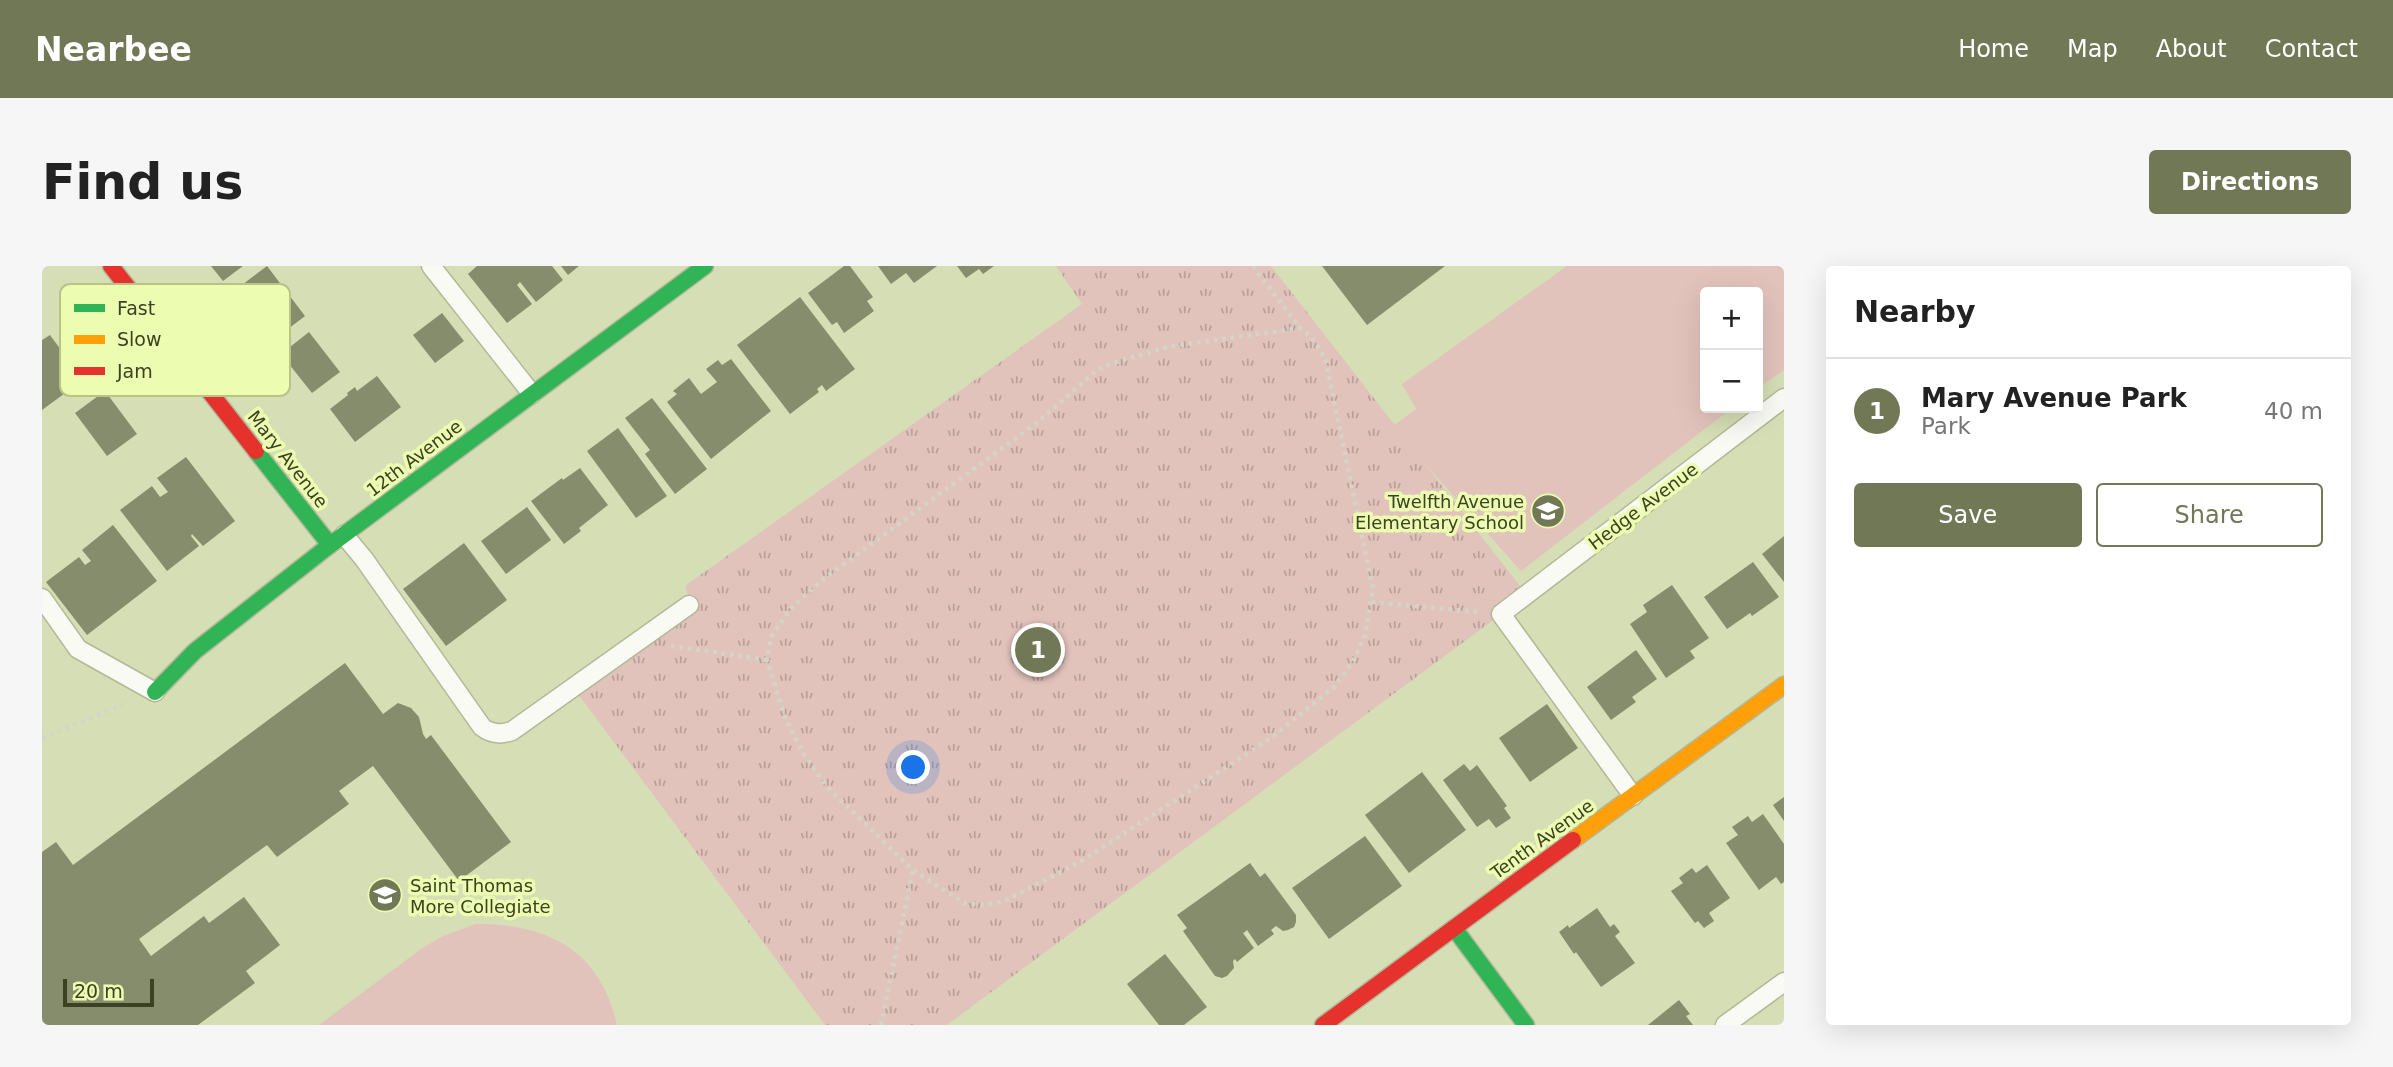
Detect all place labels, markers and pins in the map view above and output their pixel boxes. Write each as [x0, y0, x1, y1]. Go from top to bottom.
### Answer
place label: Twelfth Avenue Elementary School [1355, 491, 1524, 533]
school or university icon: Twelfth Avenue Elementary School [1529, 492, 1567, 530]
pin: 1 [1015, 624, 1061, 676]
place label: Saint Thomas More Collegiate [410, 875, 551, 917]
school or university icon: Saint Thomas More Collegiate [366, 876, 404, 914]

